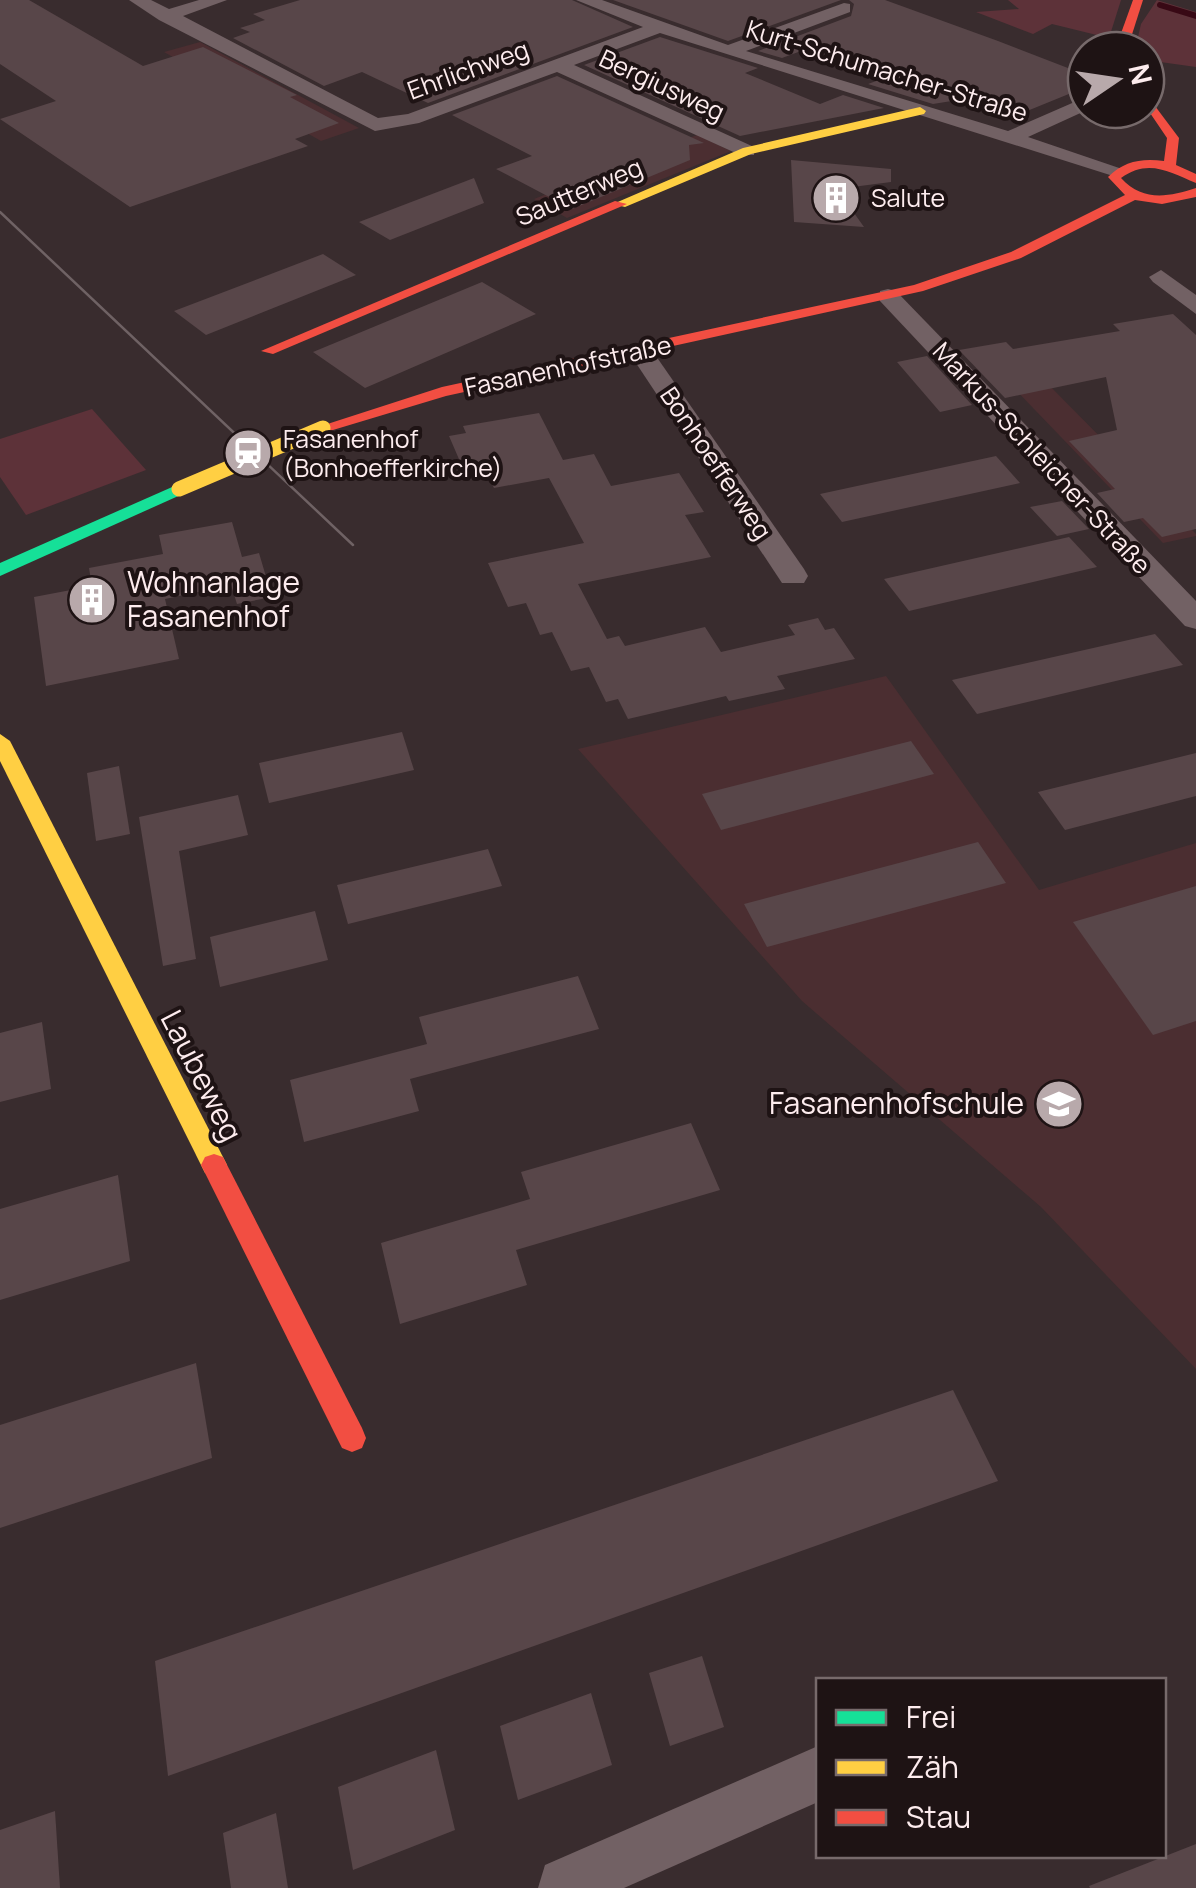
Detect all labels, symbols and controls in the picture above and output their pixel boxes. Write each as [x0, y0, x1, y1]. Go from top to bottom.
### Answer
street label: Kurt-Schumacher-Straße [742, 11, 1032, 130]
north arrow [1066, 30, 1166, 130]
street label: Ehrlichweg [402, 31, 533, 108]
street label: Bergiusweg [594, 40, 731, 129]
text: N [1121, 60, 1162, 88]
street label: Sautterweg [510, 149, 648, 234]
building icon: Salute [810, 172, 862, 224]
place label: Salute [871, 180, 945, 215]
street label: Fasanenhofstraße [461, 327, 674, 405]
street label: Markus-Schleicher-Straße [925, 334, 1159, 581]
street label: Bonhoefferweg [652, 380, 780, 546]
place label: Fasanenhof (Bonhoefferkirche) [283, 421, 503, 485]
station icon: Fasanenhof (Bonhoefferkirche) [222, 427, 274, 479]
place label: Wohnanlage Fasanenhof [127, 561, 300, 636]
building icon: Wohnanlage Fasanenhof [66, 574, 118, 626]
street label: Laubeweg [152, 1003, 253, 1148]
school or university icon: Fasanenhofschule [1033, 1078, 1085, 1130]
place label: Fasanenhofschule [769, 1082, 1024, 1123]
legend [816, 1678, 1166, 1858]
text: Frei [906, 1696, 956, 1737]
text: Zäh [906, 1746, 959, 1787]
text: Stau [906, 1796, 971, 1837]

